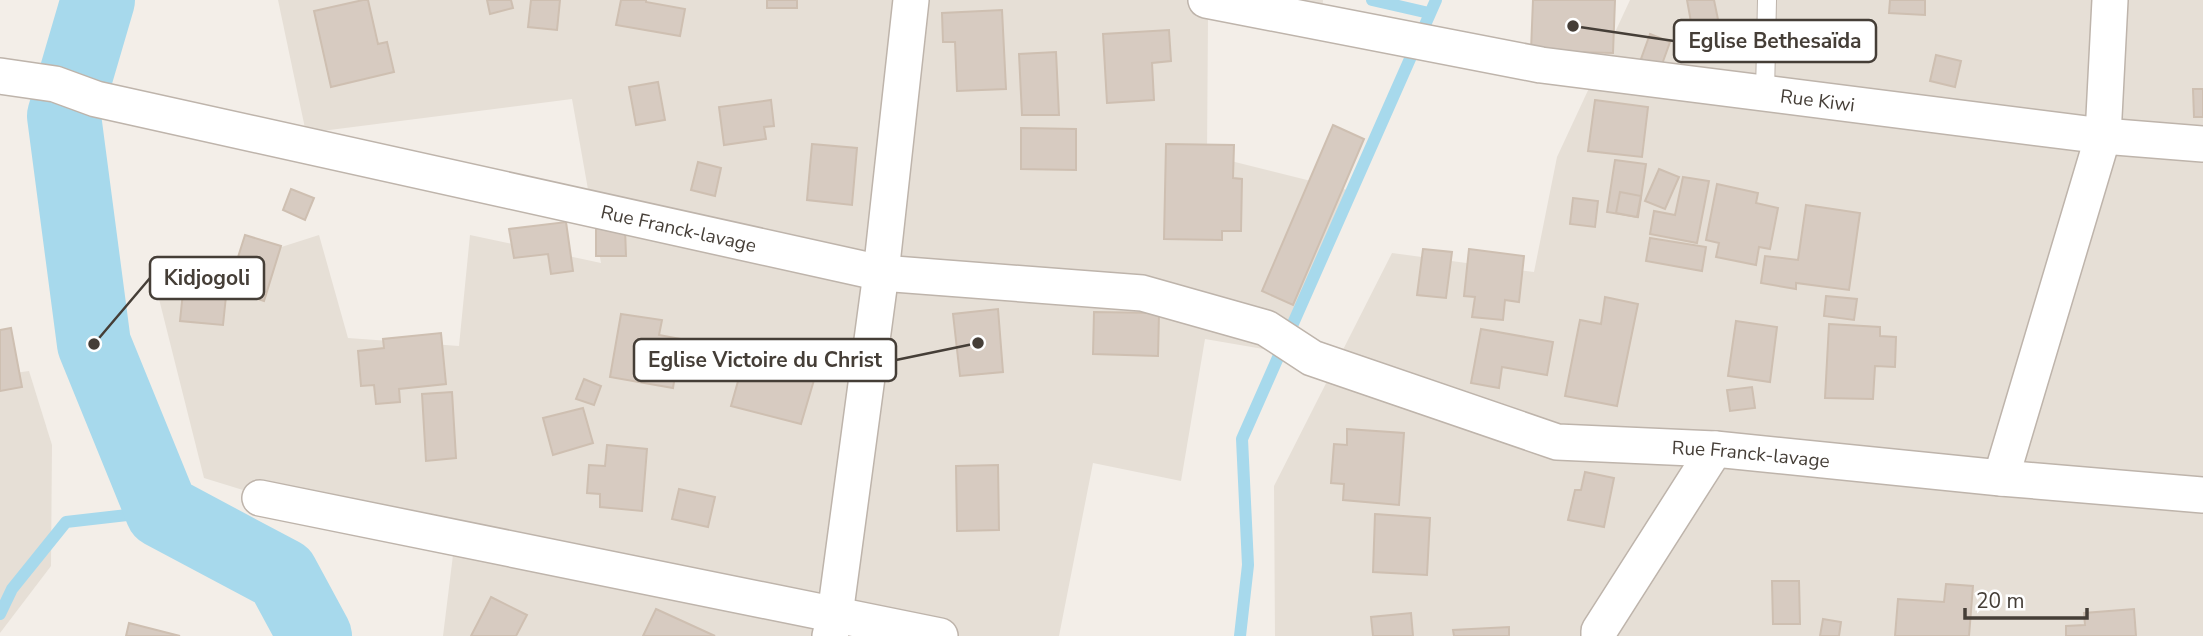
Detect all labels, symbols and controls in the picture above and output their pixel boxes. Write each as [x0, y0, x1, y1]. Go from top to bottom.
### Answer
callout: Eglise Bethesaïda [1674, 20, 1876, 62]
text: Eglise Bethesaïda [1688, 27, 1862, 55]
street label: Rue Kiwi [1779, 83, 1856, 119]
street label: Rue Franck-lavage [598, 199, 759, 259]
callout: Kidjogoli [150, 257, 264, 299]
text: Kidjogoli [164, 264, 250, 292]
callout: Eglise Victoire du Christ [634, 339, 896, 381]
text: Eglise Victoire du Christ [648, 346, 883, 374]
street label: Rue Franck-lavage [1671, 435, 1831, 475]
scale bar [1965, 576, 2088, 620]
text: 20 m [1976, 587, 2025, 615]

